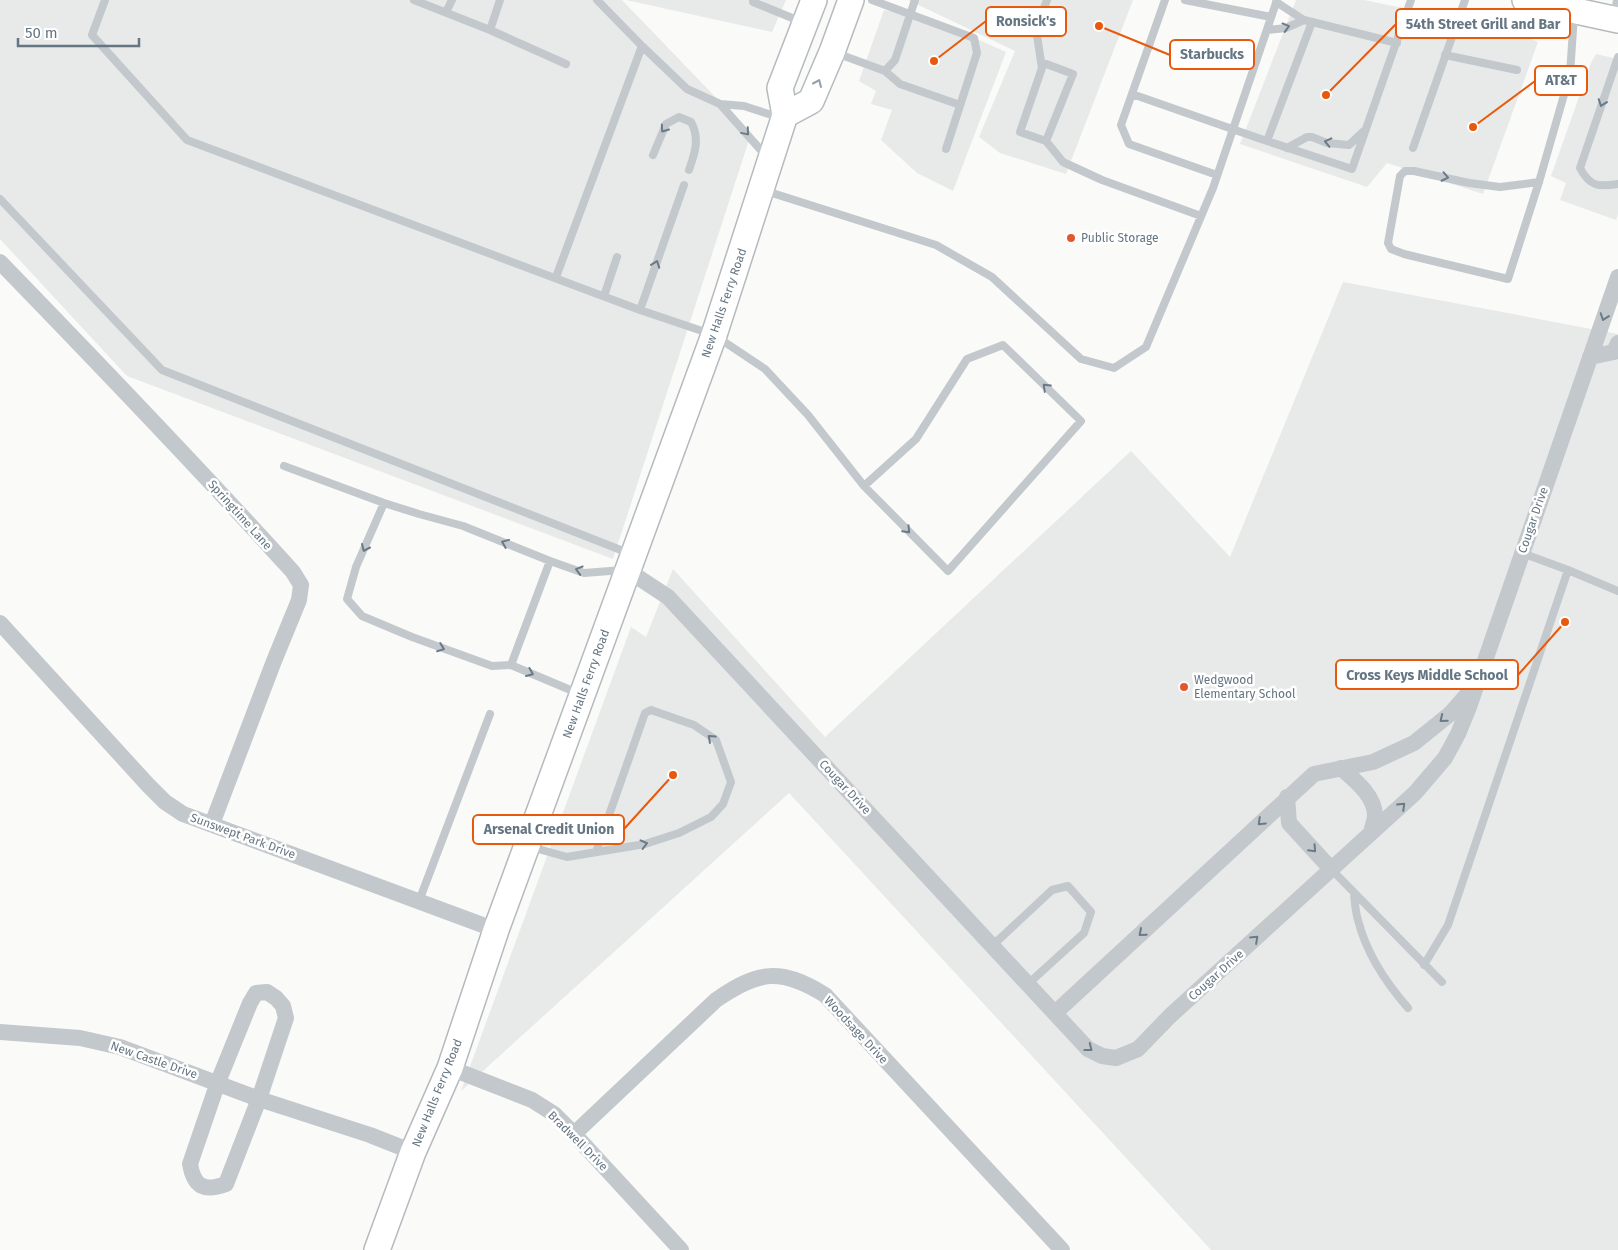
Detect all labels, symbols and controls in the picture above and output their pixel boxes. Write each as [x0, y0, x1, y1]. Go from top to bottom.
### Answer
callout: Ronsick's [986, 7, 1066, 36]
callout: 54th Street Grill and Bar [1396, 9, 1570, 38]
text: Ronsick's [996, 13, 1056, 30]
scale bar [18, 15, 139, 47]
text: 54th Street Grill and Bar [1406, 16, 1561, 33]
one-way arrow [1281, 22, 1289, 32]
text: 50 m [25, 24, 58, 42]
callout: Starbucks [1170, 40, 1254, 69]
text: Starbucks [1180, 46, 1244, 63]
callout: AT&T [1535, 66, 1587, 95]
text: AT&T [1544, 72, 1577, 89]
one-way arrow [812, 79, 823, 88]
one-way arrow [1598, 98, 1608, 107]
one-way arrow [661, 124, 671, 133]
one-way arrow [740, 126, 749, 135]
one-way arrow [1323, 137, 1332, 148]
one-way arrow [1441, 172, 1450, 182]
place label: Public Storage [1081, 231, 1159, 245]
marker: Public Storage [1065, 232, 1077, 244]
street label: New Halls Ferry Road [699, 246, 749, 360]
one-way arrow [650, 260, 660, 269]
one-way arrow [1600, 312, 1610, 321]
one-way arrow [1042, 384, 1051, 393]
street label: Springtime Lane [205, 477, 275, 553]
street label: Cougar Drive [1515, 485, 1551, 555]
one-way arrow [902, 524, 911, 533]
one-way arrow [501, 538, 510, 549]
one-way arrow [360, 543, 371, 552]
one-way arrow [575, 566, 584, 576]
street label: New Halls Ferry Road [560, 628, 612, 740]
one-way arrow [437, 642, 445, 652]
callout: Cross Keys Middle School [1336, 660, 1518, 689]
one-way arrow [525, 666, 534, 677]
text: Cross Keys Middle School [1346, 667, 1509, 684]
place label: Wedgwood Elementary School [1194, 673, 1296, 701]
marker: Wedgwood Elementary School [1178, 681, 1190, 693]
one-way arrow [1440, 713, 1449, 721]
one-way arrow [708, 735, 717, 744]
street label: Cougar Drive [816, 757, 874, 817]
one-way arrow [1396, 803, 1405, 812]
street label: Sunswept Park Drive [189, 810, 297, 862]
callout: Arsenal Credit Union [473, 815, 624, 844]
one-way arrow [1258, 817, 1267, 826]
text: Arsenal Credit Union [483, 821, 614, 838]
one-way arrow [640, 839, 649, 850]
one-way arrow [1307, 844, 1316, 853]
one-way arrow [1139, 927, 1148, 936]
one-way arrow [1250, 936, 1259, 945]
street label: Cougar Drive [1186, 947, 1246, 1003]
street label: Woodsage Drive [821, 993, 891, 1067]
street label: New Halls Ferry Road [409, 1037, 465, 1149]
street label: New Castle Drive [109, 1039, 199, 1081]
one-way arrow [1083, 1042, 1092, 1050]
street label: Bradwell Drive [545, 1108, 611, 1174]

